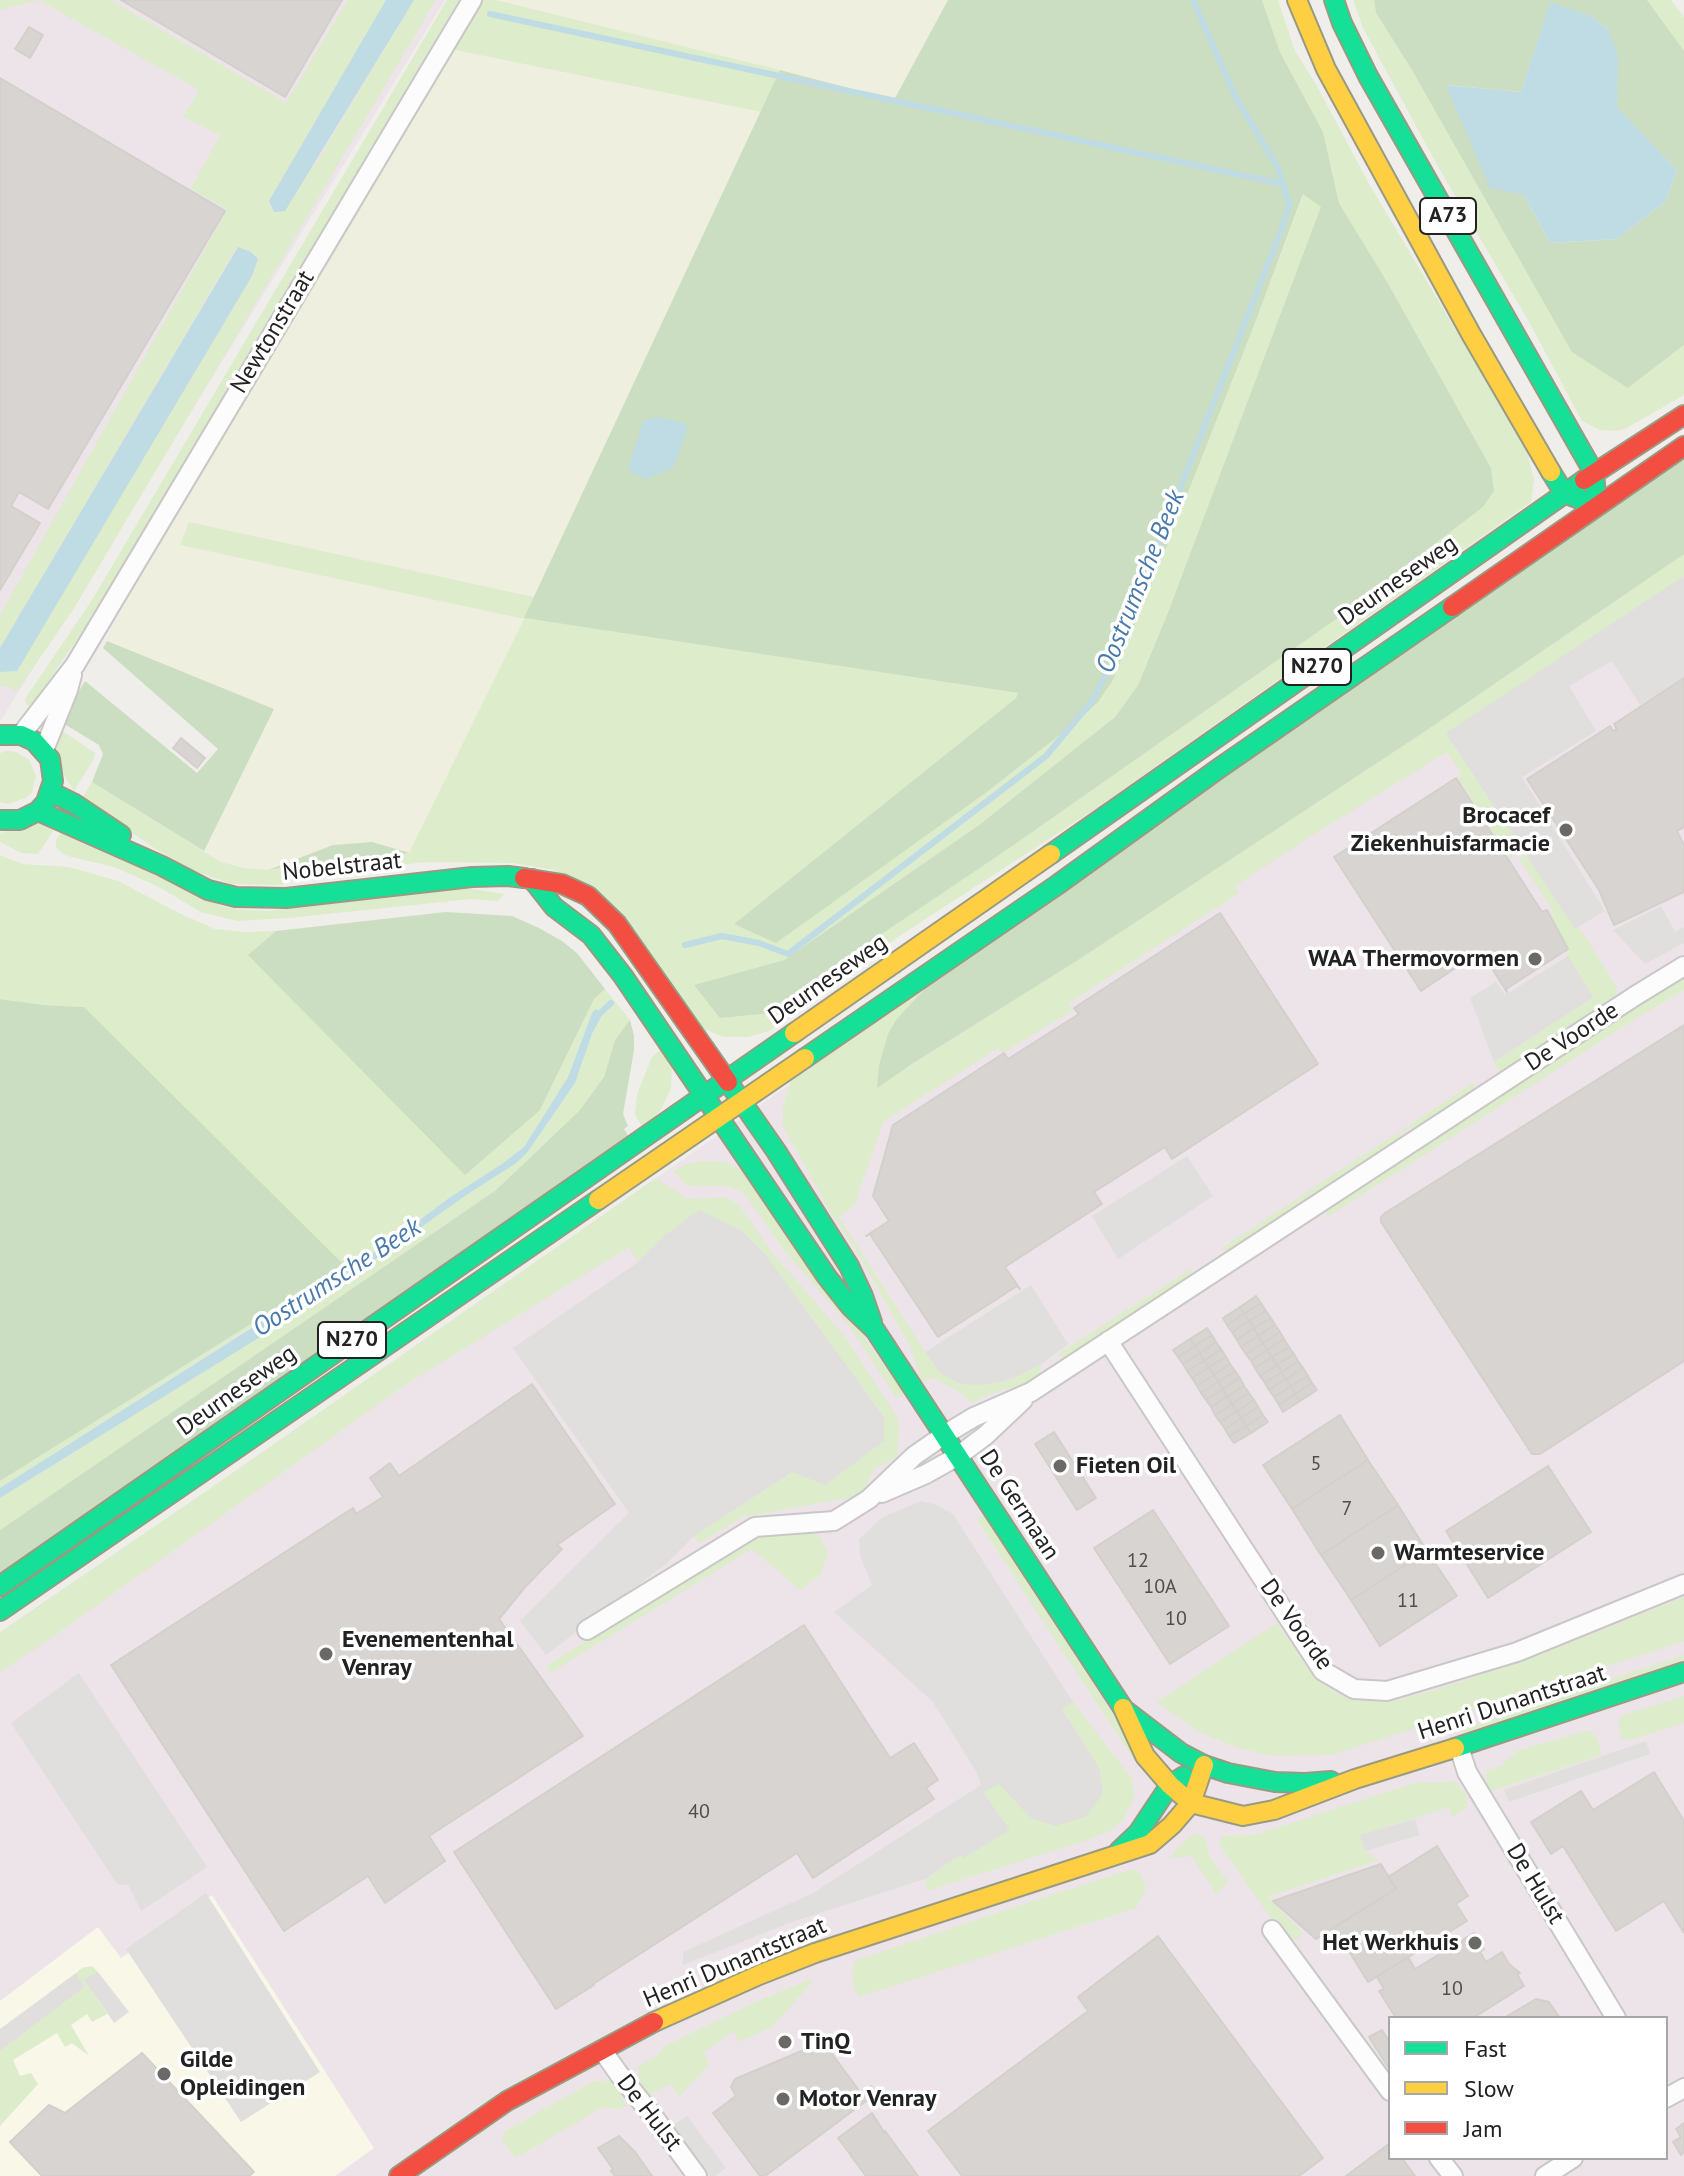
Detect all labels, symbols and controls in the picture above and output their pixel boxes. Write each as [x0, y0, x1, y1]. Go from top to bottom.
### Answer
road number: A73 [1420, 198, 1476, 234]
street label: Newtonstraat [225, 265, 321, 399]
water label: Oostrumsche Beek [1090, 486, 1192, 678]
street label: Deurneseweg [1333, 529, 1463, 633]
road number: N270 [1283, 649, 1351, 685]
place label: Brocacef Ziekenhuisfarmacie [1351, 802, 1550, 858]
marker: Brocacef Ziekenhuisfarmacie [1557, 821, 1575, 839]
street label: Nobelstraat [281, 846, 403, 888]
street label: Deurneseweg [763, 928, 893, 1032]
place label: WAA Thermovormen [1308, 945, 1519, 973]
marker: WAA Thermovormen [1526, 950, 1544, 968]
street label: De Voorde [1520, 996, 1624, 1078]
water label: Oostrumsche Beek [247, 1212, 427, 1344]
road number: N270 [318, 1322, 386, 1358]
street label: Deurneseweg [172, 1339, 302, 1443]
street label: De Germaan [973, 1444, 1065, 1566]
place label: Fieten Oil [1076, 1452, 1176, 1480]
house number: 5 [1311, 1452, 1321, 1476]
marker: Fieten Oil [1051, 1457, 1069, 1475]
house number: 7 [1342, 1497, 1352, 1521]
place label: Warmteservice [1394, 1539, 1544, 1567]
marker: Warmteservice [1369, 1544, 1387, 1562]
house number: 12 [1127, 1549, 1149, 1573]
street label: De Voorde [1253, 1574, 1339, 1676]
house number: 10A [1143, 1575, 1177, 1599]
house number: 11 [1397, 1589, 1419, 1613]
house number: 10 [1165, 1607, 1187, 1631]
place label: Evenementenhal Venray [342, 1626, 513, 1682]
marker: Evenementenhal Venray [317, 1645, 335, 1663]
street label: Henri Dunantstraat [1414, 1659, 1610, 1747]
house number: 40 [688, 1800, 710, 1824]
street label: De Hulst [1500, 1839, 1570, 1929]
street label: Henri Dunantstraat [639, 1912, 831, 2014]
place label: Het Werkhuis [1322, 1929, 1459, 1957]
marker: Het Werkhuis [1466, 1934, 1484, 1952]
house number: 10 [1441, 1977, 1463, 2001]
legend [1388, 2016, 1668, 2160]
place label: TinQ [801, 2028, 850, 2056]
marker: TinQ [776, 2033, 794, 2051]
text: Fast [1464, 2033, 1507, 2064]
place label: Gilde Opleidingen [180, 2046, 305, 2102]
marker: Gilde Opleidingen [155, 2065, 173, 2083]
street label: De Hulst [610, 2069, 688, 2157]
text: Slow [1464, 2073, 1514, 2104]
place label: Motor Venray [799, 2085, 936, 2113]
marker: Motor Venray [774, 2090, 792, 2108]
text: Jam [1464, 2113, 1502, 2144]

